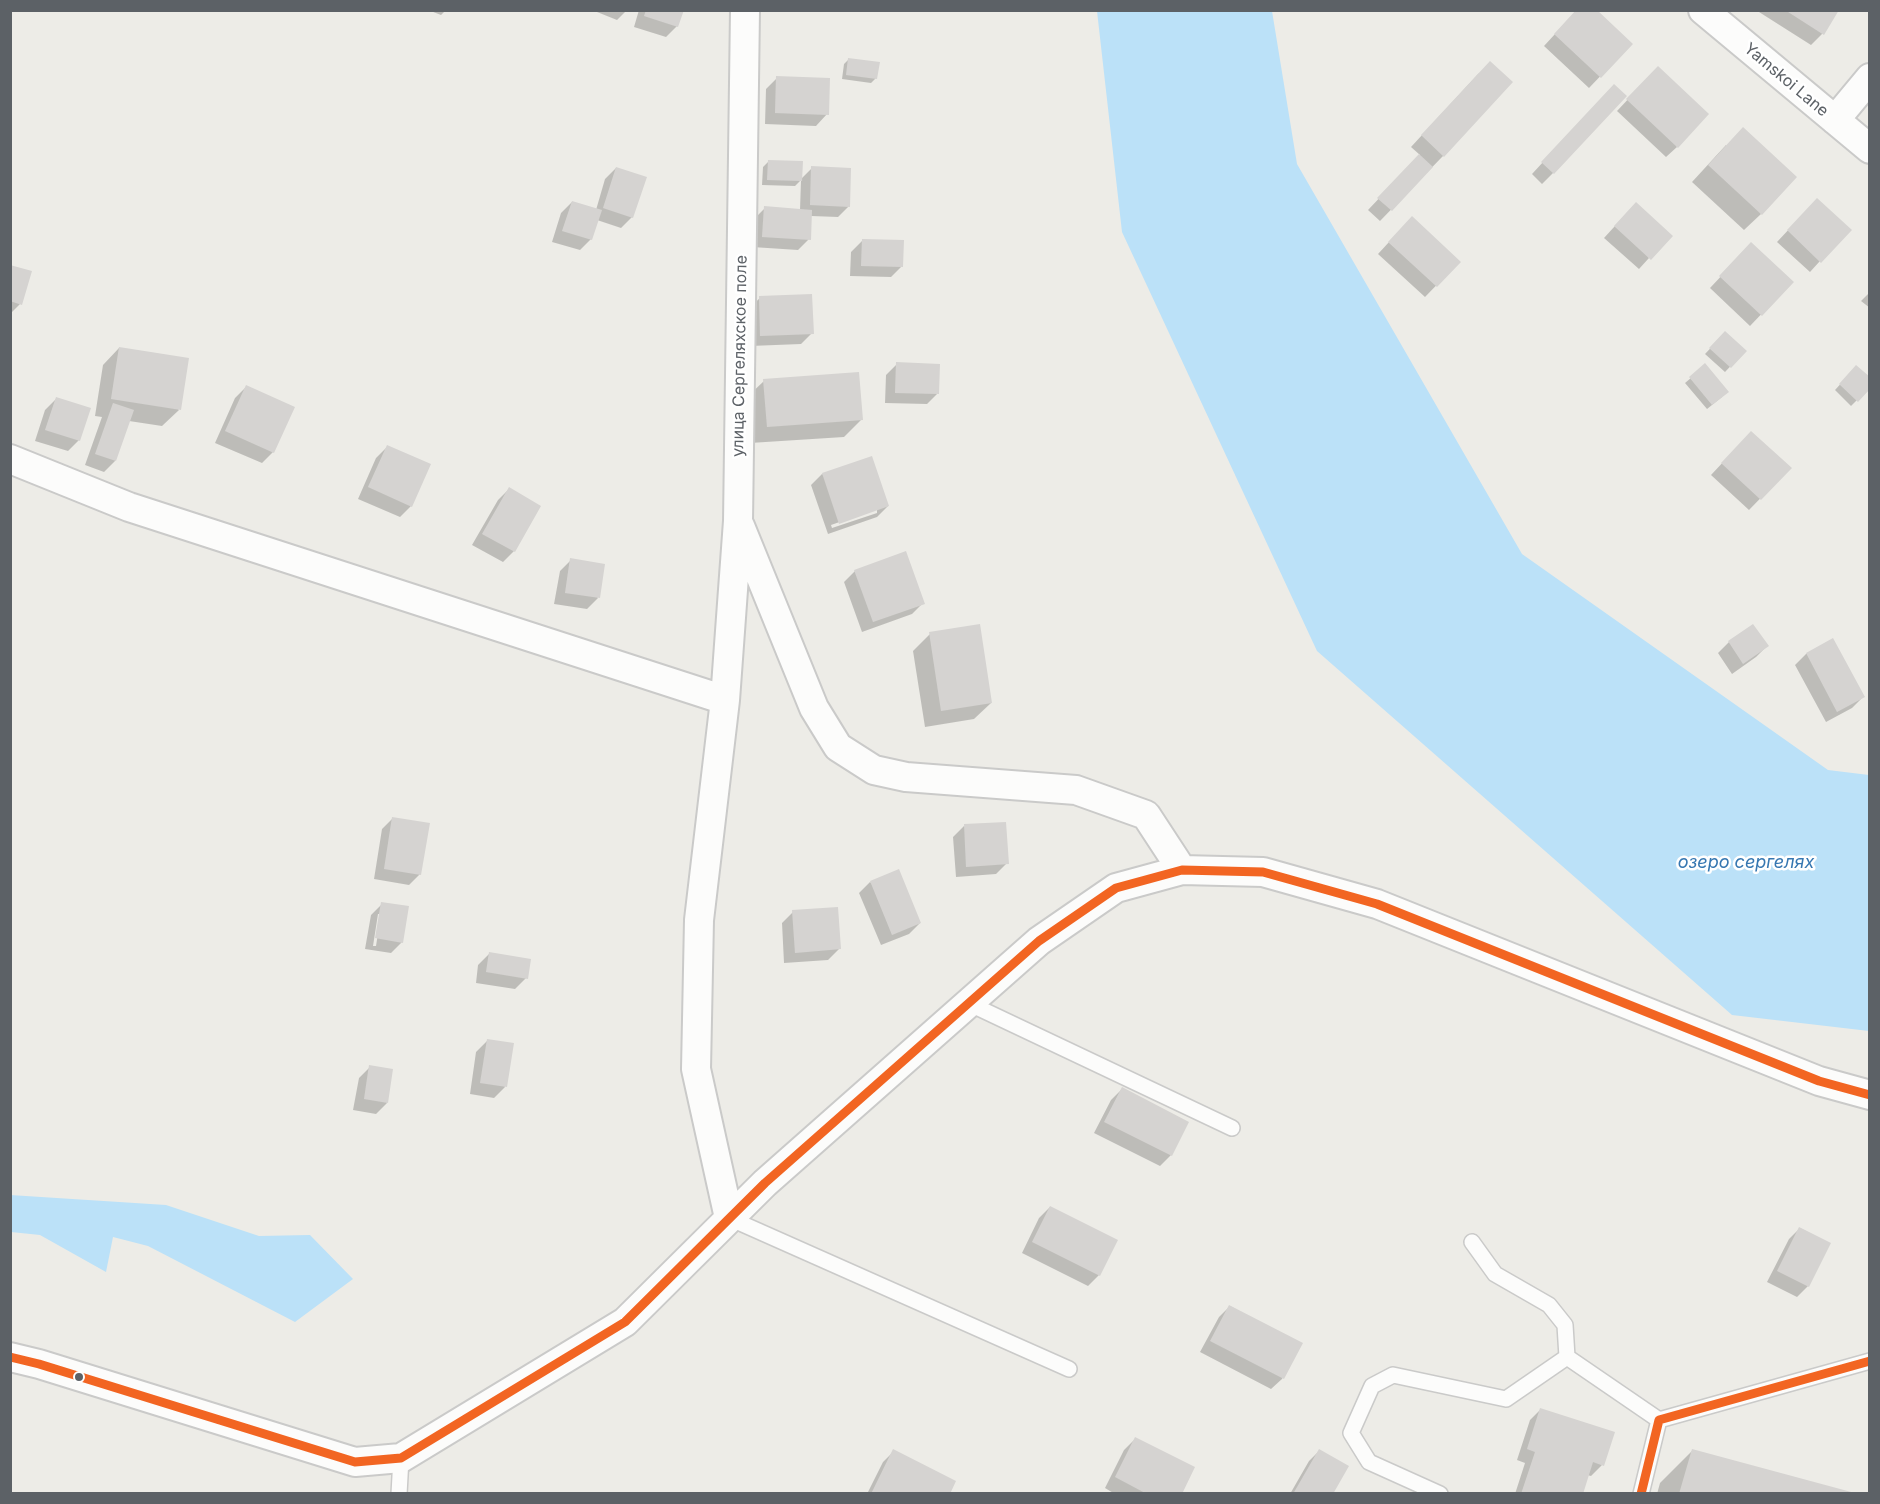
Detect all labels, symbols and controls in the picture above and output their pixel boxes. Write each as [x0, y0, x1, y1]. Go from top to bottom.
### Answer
street label: Yamskoi Lane [1740, 39, 1832, 121]
street label: улица Сергеляхское поле [729, 255, 751, 457]
water label: озеро сергелях [1678, 852, 1814, 874]
unlabelled marker [73, 1371, 85, 1383]

